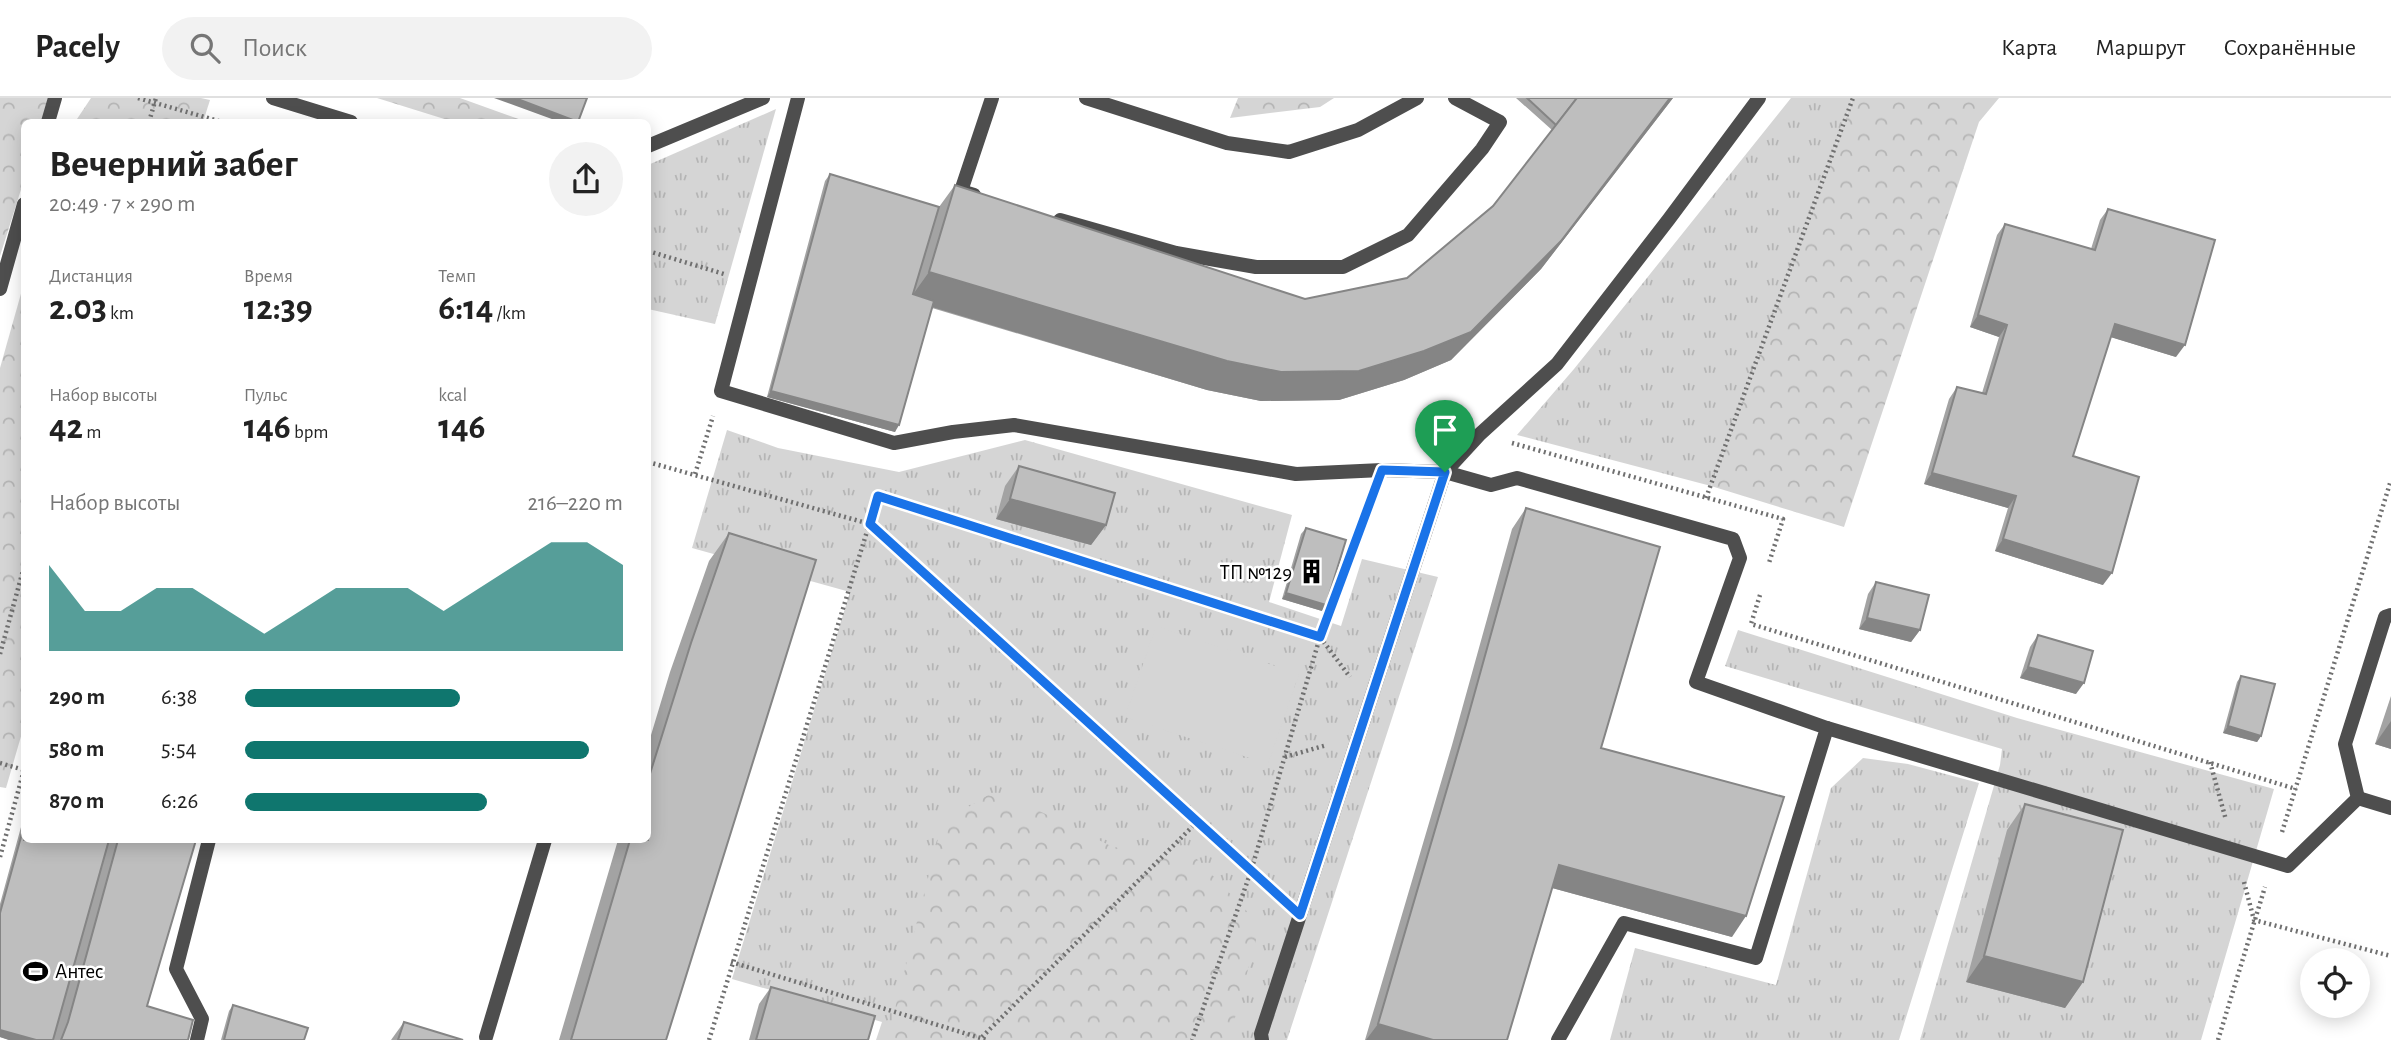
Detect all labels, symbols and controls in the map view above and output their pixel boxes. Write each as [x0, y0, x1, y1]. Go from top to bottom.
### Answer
search box [162, 17, 652, 80]
icon: search [186, 29, 224, 67]
text: Pacely [35, 31, 120, 64]
text: Поиск [242, 35, 307, 61]
text: Карта [2001, 36, 2057, 60]
text: Маршрут [2095, 36, 2185, 60]
text: Сохранённые [2223, 36, 2356, 60]
button: share [549, 142, 623, 216]
text: Вечерний забег [49, 146, 298, 184]
text: 20:49 · 7 × 290 m [49, 193, 195, 216]
text: Дистанция [49, 267, 133, 286]
text: Время [244, 267, 293, 286]
text: Темп [438, 267, 476, 286]
text: 2.03 [49, 291, 107, 326]
text: 12:39 [244, 291, 313, 326]
text: 6:14 [438, 291, 493, 326]
text: km [107, 304, 134, 323]
text: /km [493, 304, 526, 323]
text: Набор высоты [49, 386, 158, 405]
text: Пульс [244, 386, 288, 405]
text: kcal [438, 386, 467, 405]
pin [1415, 400, 1475, 472]
text: 42 [49, 410, 83, 445]
text: 146 [244, 410, 291, 445]
text: 146 [438, 410, 485, 445]
icon: arrive [1426, 411, 1464, 449]
text: m [83, 423, 101, 442]
text: bpm [291, 423, 328, 442]
text: Набор высоты [49, 492, 181, 515]
text: 216–220 m [528, 492, 623, 515]
building icon: ТП №129 [1298, 558, 1326, 586]
place label: ТП №129 [1220, 562, 1292, 583]
text: 290 m [49, 686, 105, 709]
text: 6:38 [161, 686, 197, 709]
text: 580 m [49, 738, 104, 761]
text: 5:54 [161, 738, 197, 761]
text: 870 m [49, 790, 104, 813]
text: 6:26 [161, 790, 198, 813]
map controls [2300, 948, 2370, 1018]
button: locate [2300, 948, 2370, 1018]
sports icon: Антес [21, 957, 49, 985]
place label: Антес [55, 961, 104, 982]

